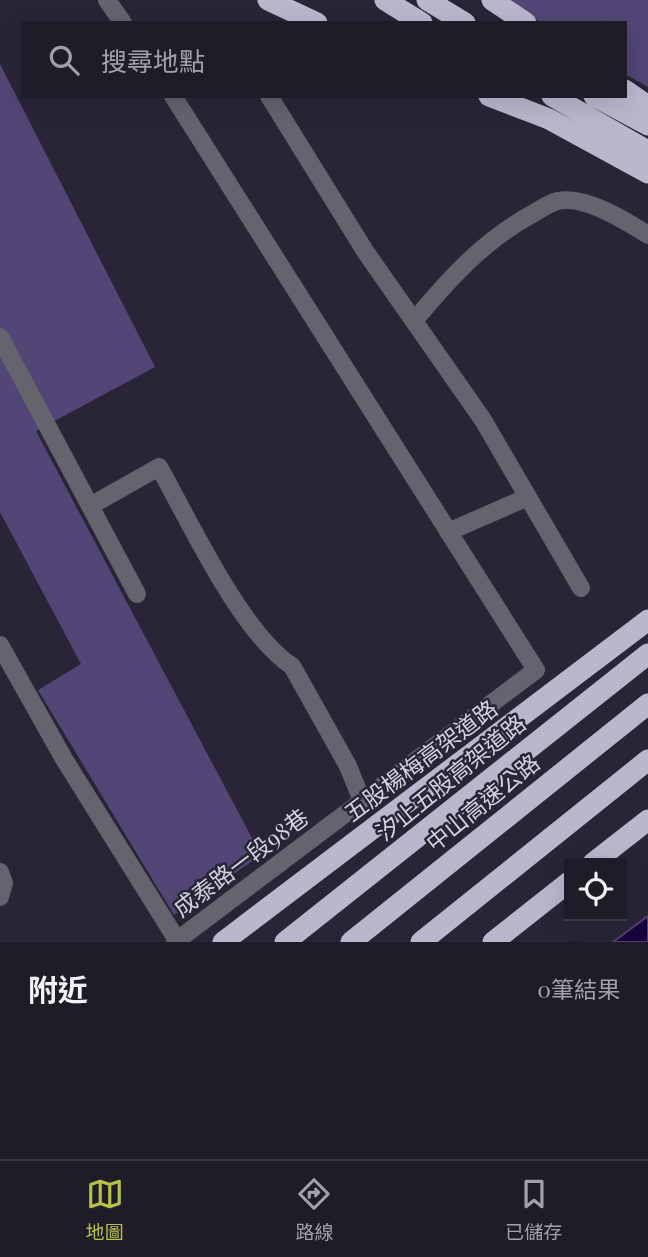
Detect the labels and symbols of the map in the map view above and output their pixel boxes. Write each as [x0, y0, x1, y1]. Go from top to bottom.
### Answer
street label: 五股楊梅高架道路 [337, 692, 503, 828]
street label: 汐止五股高架道路 [369, 707, 531, 847]
street label: 中山高速公路 [419, 746, 545, 857]
street label: 成泰路一段98巷 [166, 801, 314, 923]

